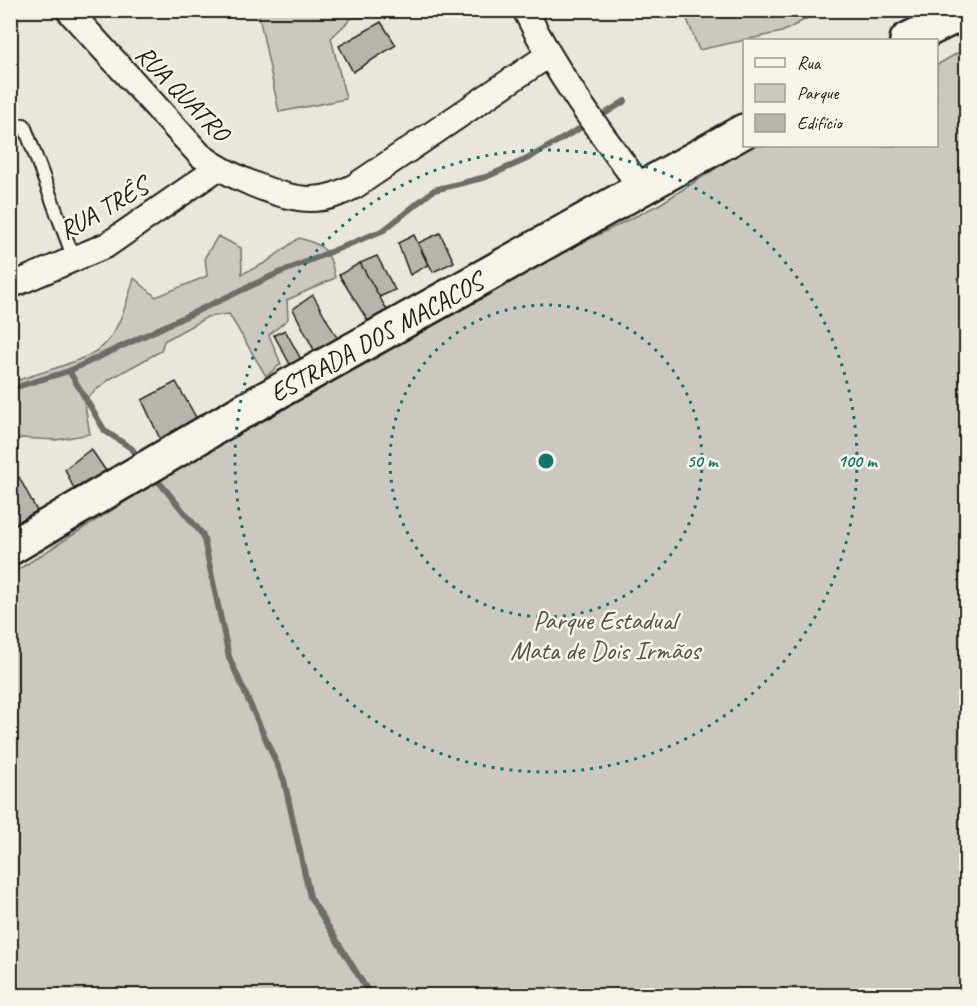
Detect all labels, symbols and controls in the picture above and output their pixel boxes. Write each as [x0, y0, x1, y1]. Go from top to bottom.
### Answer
street label: RUA QUATRO [129, 38, 239, 151]
legend [743, 39, 938, 147]
text: Rua [797, 52, 822, 74]
text: Parque [797, 82, 839, 104]
text: Edifício [797, 112, 843, 134]
street label: RUA TRÊS [53, 167, 158, 247]
street label: ESTRADA DOS MACACOS [264, 263, 493, 410]
text: 50 m [687, 450, 719, 472]
text: 100 m [838, 450, 878, 472]
centre of rings [536, 451, 556, 471]
park label: Parque Estadual Mata de Dois Irmãos [510, 604, 702, 667]

